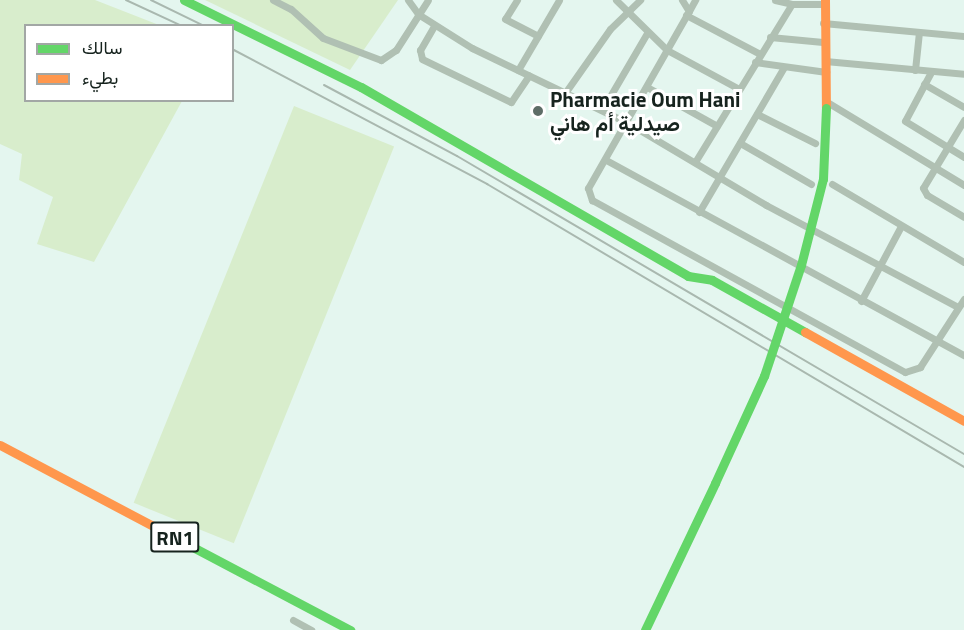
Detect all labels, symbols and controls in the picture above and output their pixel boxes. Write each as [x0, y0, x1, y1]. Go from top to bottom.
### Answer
legend [24, 24, 234, 102]
text: سالك [82, 34, 122, 61]
text: بطيء [82, 64, 118, 91]
place label: Pharmacie Oum Hani صيدلية أم هاني [550, 86, 741, 136]
marker: Pharmacie Oum Hani صيدلية أم هاني [531, 104, 545, 118]
road number: RN1 [150, 520, 201, 554]

